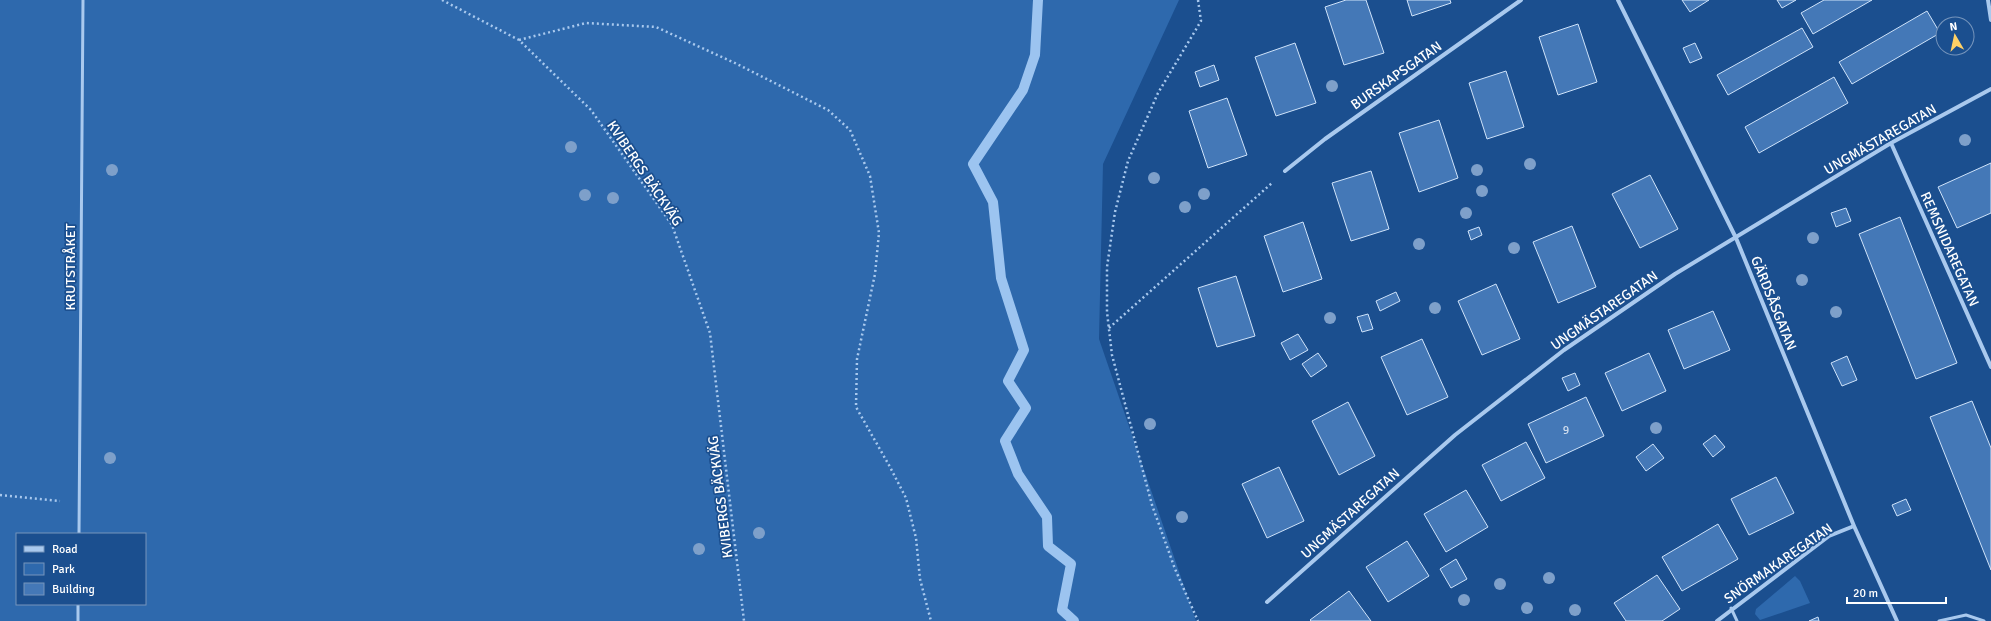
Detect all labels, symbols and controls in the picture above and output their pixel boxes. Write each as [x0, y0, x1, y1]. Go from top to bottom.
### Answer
north arrow [1935, 16, 1975, 56]
text: N [1949, 20, 1958, 34]
street label: BURSKAPSGATAN [1347, 38, 1445, 113]
street label: UNGMÄSTAREGATAN [1821, 100, 1939, 178]
street label: KVIBERGS BÄCKVÄG [603, 117, 686, 229]
street label: REMSNIDAREGATAN [1917, 189, 1982, 309]
street label: KRUTSTRÅKET [62, 223, 79, 311]
street label: GÄRDSÅSGATAN [1747, 254, 1800, 353]
street label: UNGMÄSTAREGATAN [1547, 267, 1661, 354]
house number: 9 [1563, 423, 1569, 438]
street label: KVIBERGS BÄCKVÄG [705, 435, 736, 559]
street label: UNGMÄSTAREGATAN [1298, 465, 1403, 562]
street label: SNÖRMAKAREGATAN [1721, 520, 1836, 607]
legend [16, 533, 146, 605]
text: Road [52, 542, 78, 557]
text: Park [52, 562, 75, 577]
scale bar [1847, 579, 1946, 605]
text: Building [52, 582, 95, 597]
text: 20 m [1853, 586, 1878, 601]

